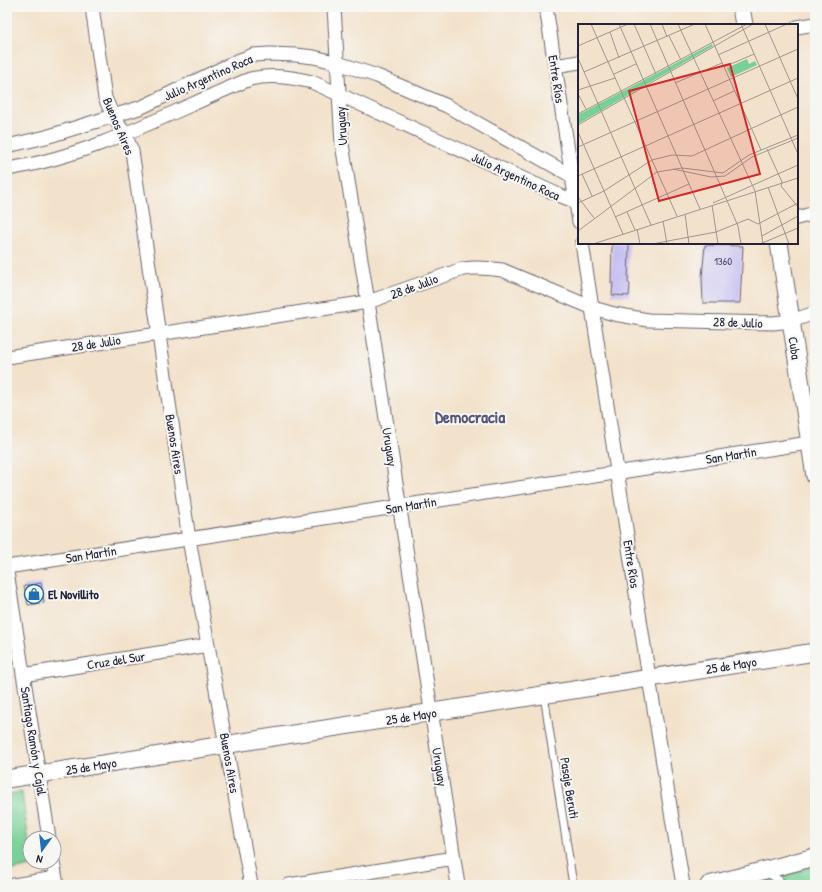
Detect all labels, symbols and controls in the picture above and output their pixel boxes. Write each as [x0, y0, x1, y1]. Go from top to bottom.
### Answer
inset map [578, 24, 798, 244]
street label: Julio Argentino Roca [161, 49, 255, 105]
street label: Entre Ríos [544, 54, 570, 104]
street label: Buenos Aires [99, 95, 139, 157]
street label: Uruguay [331, 105, 351, 146]
street label: Julio Argentino Roca [469, 148, 563, 204]
house number: 1360 [714, 254, 732, 268]
street label: 28 de Julio [388, 269, 440, 303]
street label: 28 de Julio [713, 312, 763, 332]
street label: 28 de Julio [70, 330, 122, 356]
street label: Cuba [784, 335, 806, 361]
district label: Democracia [435, 405, 505, 428]
street label: Buenos Aires [161, 413, 189, 475]
street label: Uruguay [378, 426, 402, 468]
street label: San Martín [704, 442, 758, 468]
street label: San Martín [384, 492, 438, 518]
street label: Entre Ríos [619, 539, 645, 589]
street label: San Martín [64, 541, 118, 567]
shop icon: El Novillito [23, 583, 45, 605]
place label: El Novillito [48, 585, 99, 603]
street label: Cruz del Sur [86, 647, 146, 673]
street label: 25 de Mayo [704, 652, 758, 678]
street label: Santiago Ramón y Cajal [17, 685, 52, 797]
street label: 25 de Mayo [384, 703, 438, 729]
street label: Buenos Aires [216, 732, 244, 794]
street label: Uruguay [428, 746, 452, 788]
street label: 25 de Mayo [64, 753, 118, 779]
street label: Pasaje Beruti [556, 756, 584, 820]
north arrow [22, 830, 62, 870]
text: N [35, 852, 44, 867]

